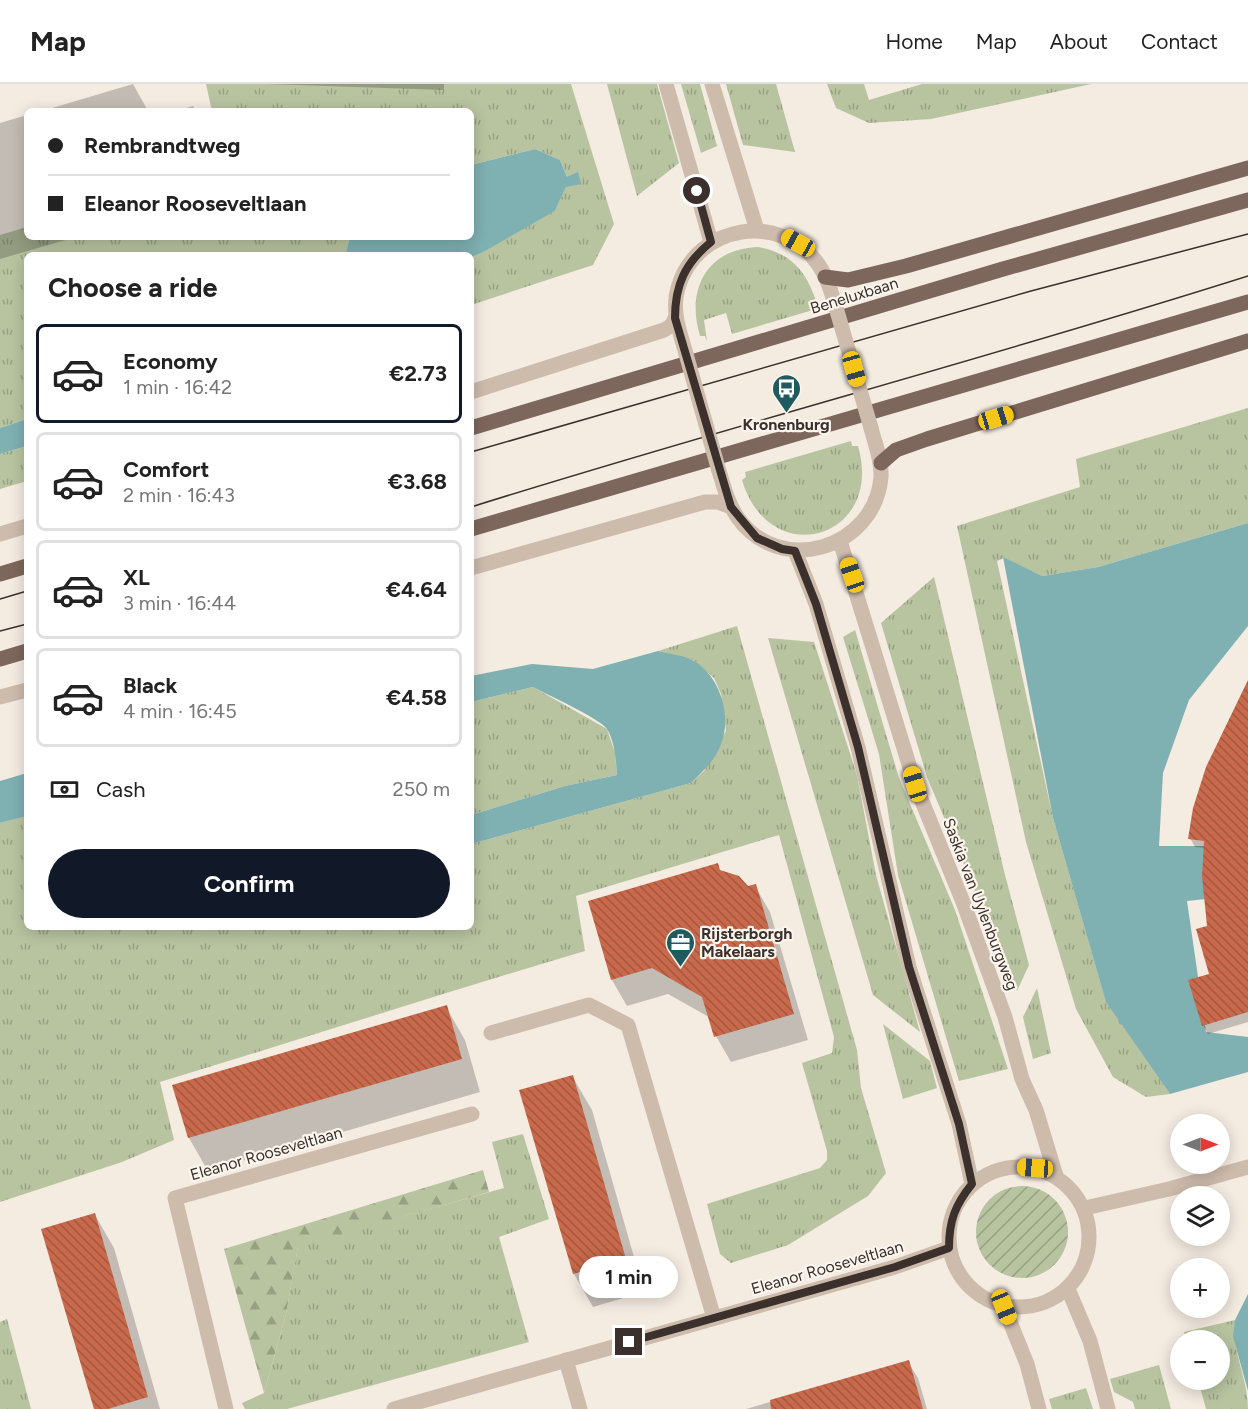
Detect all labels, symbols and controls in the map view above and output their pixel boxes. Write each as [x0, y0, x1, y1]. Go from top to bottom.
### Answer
text: Map [30, 24, 86, 58]
text: Home [886, 29, 943, 54]
text: Map [976, 29, 1017, 54]
text: About [1050, 29, 1108, 54]
text: Contact [1141, 29, 1218, 54]
text: Rembrandtweg [84, 132, 241, 159]
route start [683, 177, 710, 204]
text: Eleanor Rooseveltlaan [84, 190, 307, 217]
car [778, 226, 818, 260]
text: Choose a ride [48, 271, 217, 304]
street label: Beneluxbaan [808, 273, 900, 318]
icon: car [51, 347, 105, 401]
text: Economy [123, 348, 218, 375]
car [840, 349, 868, 389]
text: €2.73 [389, 360, 447, 387]
bus stop icon: Kronenburg [770, 372, 802, 414]
text: 1 min · 16:42 [123, 375, 232, 399]
car [976, 404, 1016, 432]
place label: Kronenburg [742, 415, 830, 434]
icon: car [51, 455, 105, 509]
text: Comfort [123, 456, 209, 483]
text: €3.68 [388, 468, 447, 495]
text: 2 min · 16:43 [123, 483, 235, 507]
car [838, 555, 866, 595]
icon: car [51, 563, 105, 617]
text: XL [123, 564, 150, 591]
text: €4.64 [386, 576, 447, 603]
text: 3 min · 16:44 [123, 591, 236, 615]
icon: car [51, 671, 105, 725]
text: Black [123, 672, 177, 699]
text: €4.58 [386, 684, 447, 711]
text: 4 min · 16:45 [123, 699, 237, 723]
car [901, 764, 929, 804]
icon: cash [48, 773, 81, 806]
text: Cash [96, 776, 146, 803]
text: 250 m [393, 777, 450, 801]
street label: Saskia van Uylenburgweg [939, 815, 1022, 993]
button: Confirm [48, 849, 450, 918]
place label: Rijsterborgh Makelaars [701, 924, 792, 961]
office icon: Rijsterborgh Makelaars [664, 926, 696, 968]
north arrow [1170, 1114, 1230, 1174]
map controls [1170, 1114, 1230, 1390]
street label: Eleanor Rooseveltlaan [188, 1123, 344, 1184]
car [1016, 1158, 1054, 1178]
button: layers [1170, 1186, 1230, 1246]
street label: Eleanor Rooseveltlaan [749, 1237, 905, 1298]
callout: 1 min [580, 1255, 678, 1297]
button: + [1170, 1258, 1230, 1318]
text: 1 min [605, 1265, 652, 1289]
car [989, 1287, 1019, 1327]
route end [615, 1328, 642, 1355]
button: − [1170, 1330, 1230, 1390]

